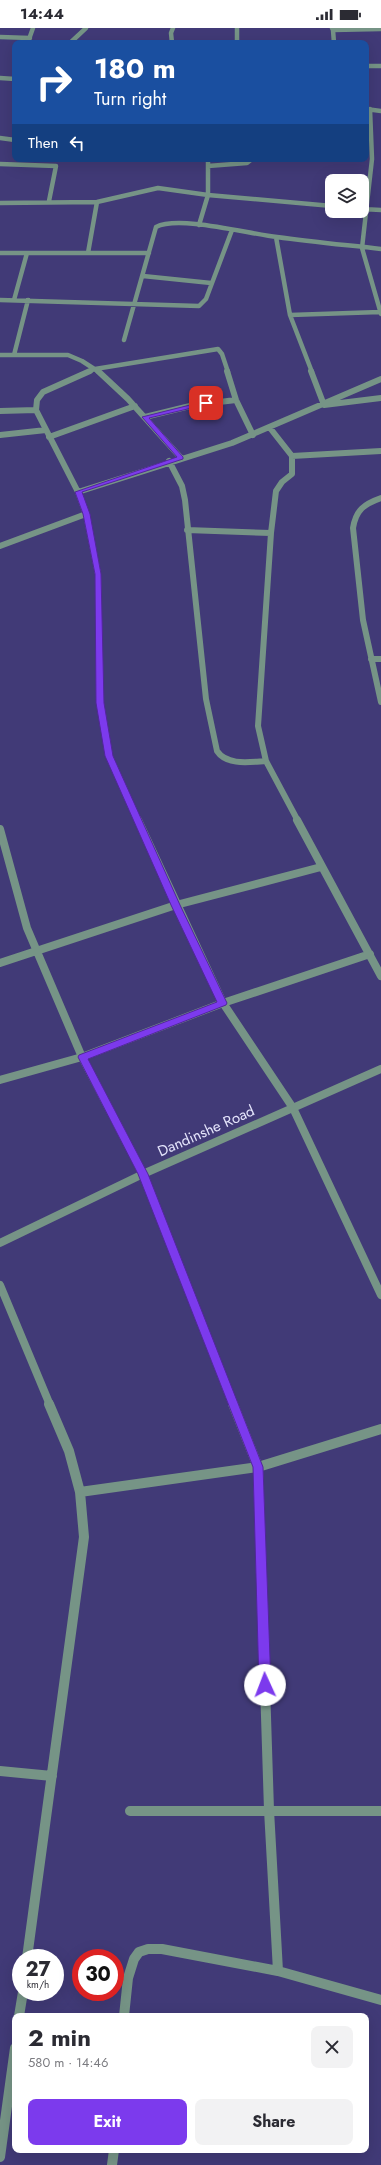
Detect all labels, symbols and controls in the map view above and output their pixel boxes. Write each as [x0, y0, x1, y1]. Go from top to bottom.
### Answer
text: 14:44 [20, 3, 64, 25]
text: 180 m [94, 48, 176, 89]
icon: right [28, 56, 80, 108]
text: Turn right [94, 86, 166, 112]
text: Then [28, 132, 58, 154]
icon: left [66, 132, 88, 154]
map controls [325, 174, 369, 218]
button: layers [325, 174, 369, 218]
pin [189, 386, 223, 420]
icon: arrive [195, 392, 217, 414]
street label: Dandinshe Road [154, 1100, 258, 1162]
position arrow [244, 1664, 286, 1706]
speed limit sign: 30 [72, 1949, 124, 2001]
text: 27 [25, 1955, 51, 1984]
text: km/h [27, 1977, 49, 1992]
text: 2 min [28, 2020, 91, 2055]
button: close [311, 2026, 353, 2068]
text: 580 m · 14:46 [28, 2053, 108, 2072]
button: Exit [28, 2099, 187, 2145]
button: Share [195, 2099, 353, 2145]

